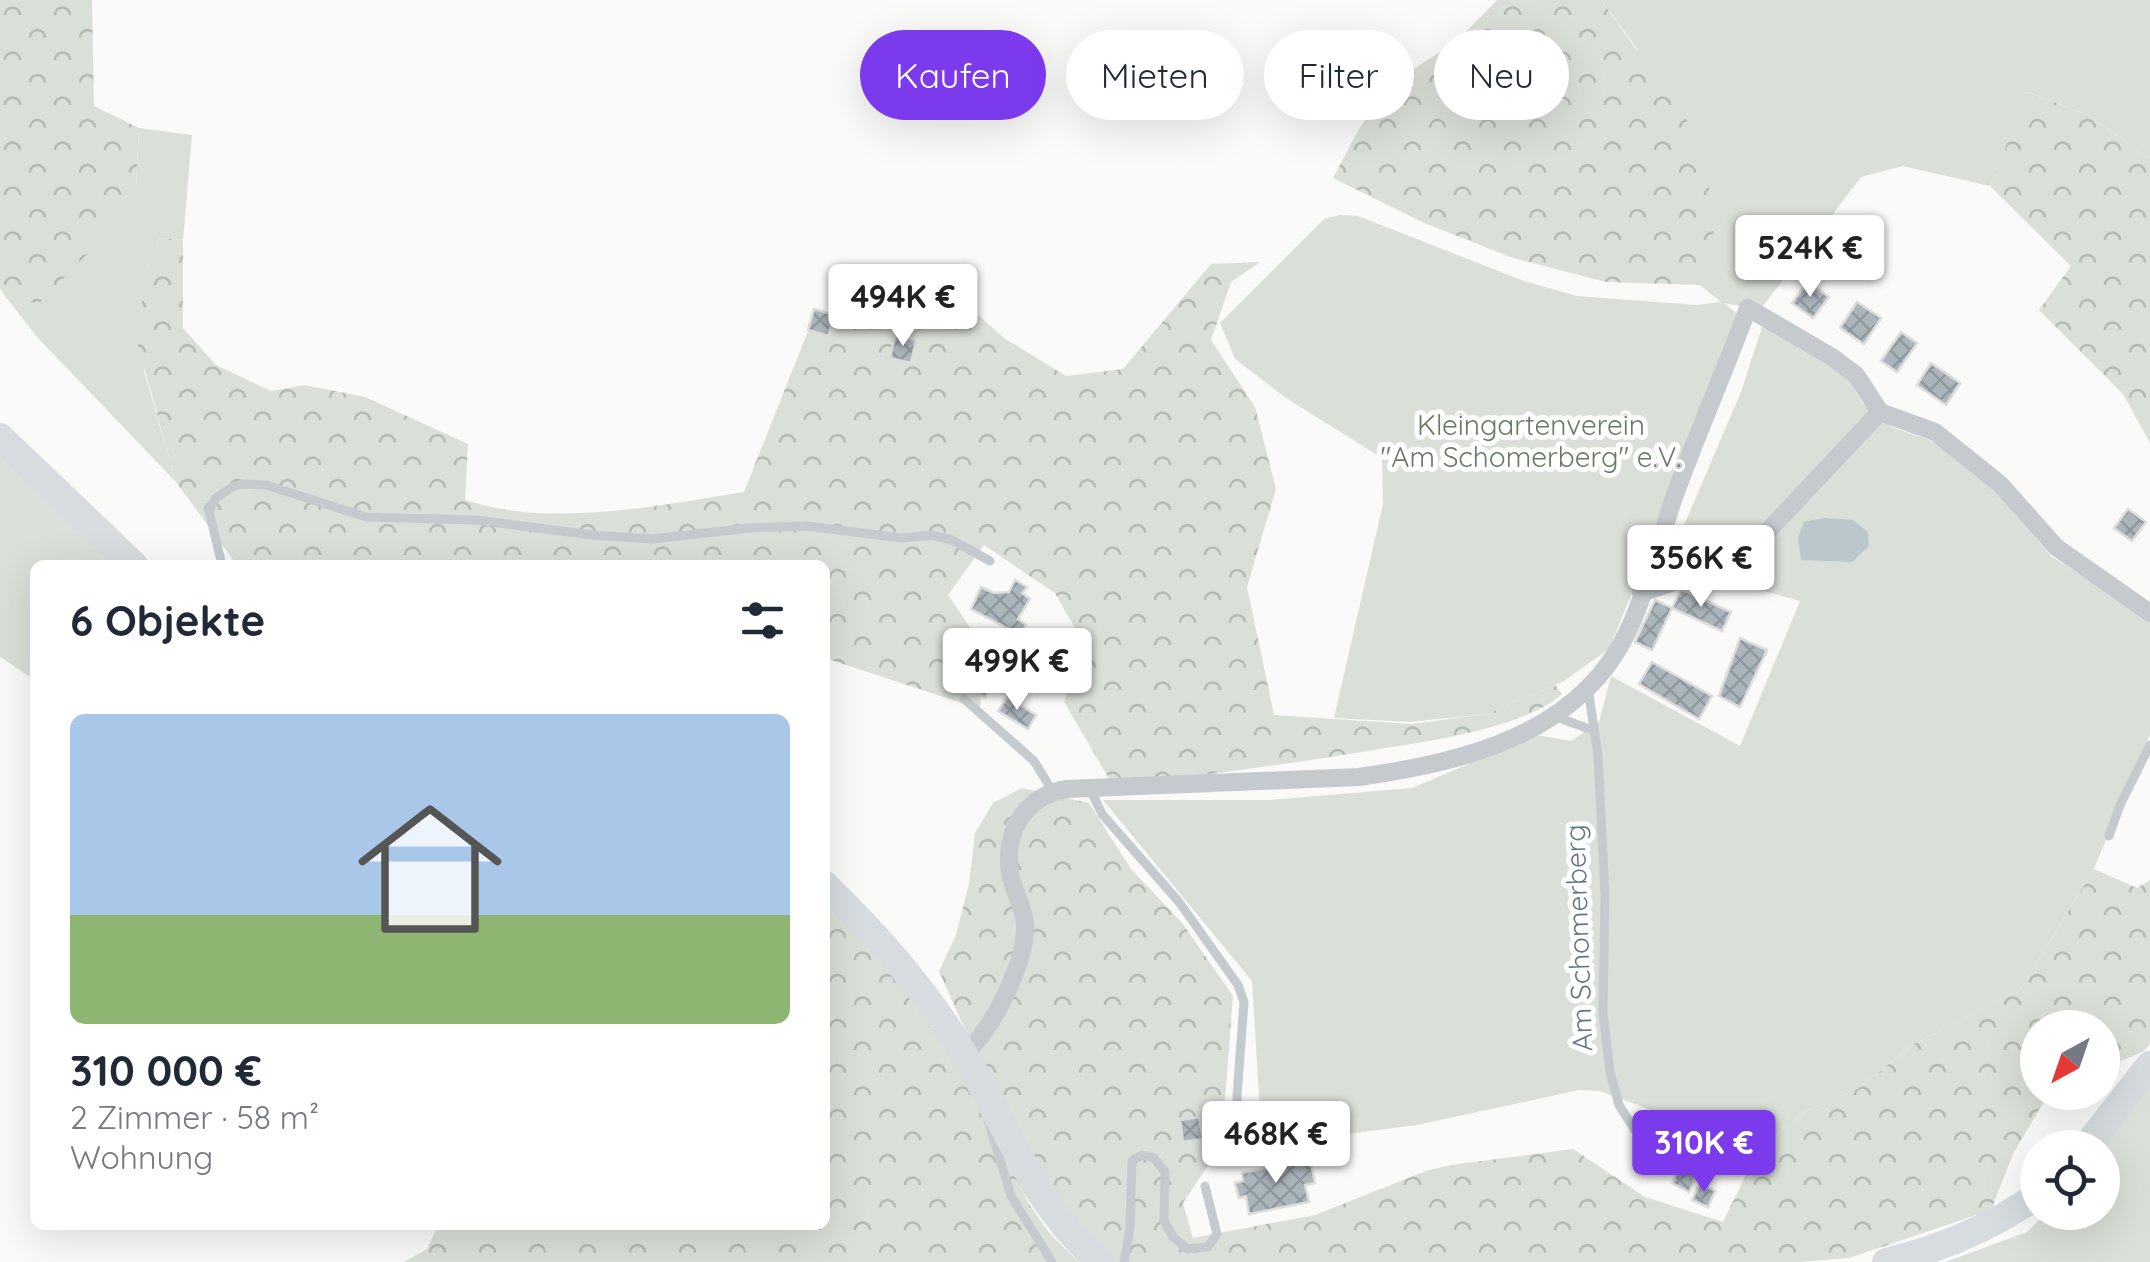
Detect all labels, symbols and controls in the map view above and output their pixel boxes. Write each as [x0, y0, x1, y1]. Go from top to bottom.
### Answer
chip: Kaufen [860, 30, 1046, 120]
chip: Mieten [1066, 30, 1244, 120]
chip: Filter [1264, 30, 1414, 120]
chip: Neu [1434, 30, 1569, 120]
pin: 524K € [1729, 215, 1891, 300]
text: 524K € [1757, 227, 1863, 267]
pin: 494K € [822, 264, 984, 349]
text: 494K € [850, 276, 956, 316]
park label: Kleingartenverein "Am Schomerberg" e.V. [1381, 407, 1681, 474]
pin: 356K € [1620, 525, 1782, 610]
text: 356K € [1649, 537, 1753, 577]
icon: filters [735, 593, 790, 648]
text: 6 Objekte [70, 594, 265, 647]
pin: 499K € [936, 628, 1098, 713]
text: 499K € [965, 640, 1069, 680]
icon: home [340, 779, 520, 959]
street label: Am Schomerberg [1557, 824, 1599, 1052]
north arrow [2020, 1010, 2120, 1110]
map controls [2020, 1010, 2120, 1230]
text: 310 000 € [70, 1044, 262, 1097]
text: 2 Zimmer · 58 m² [70, 1097, 319, 1137]
pin: 468K € [1195, 1101, 1357, 1186]
pin: 310K € [1623, 1110, 1785, 1195]
text: 468K € [1224, 1113, 1328, 1153]
text: 310K € [1654, 1122, 1754, 1162]
button: locate [2020, 1130, 2120, 1230]
text: Wohnung [70, 1137, 213, 1177]

